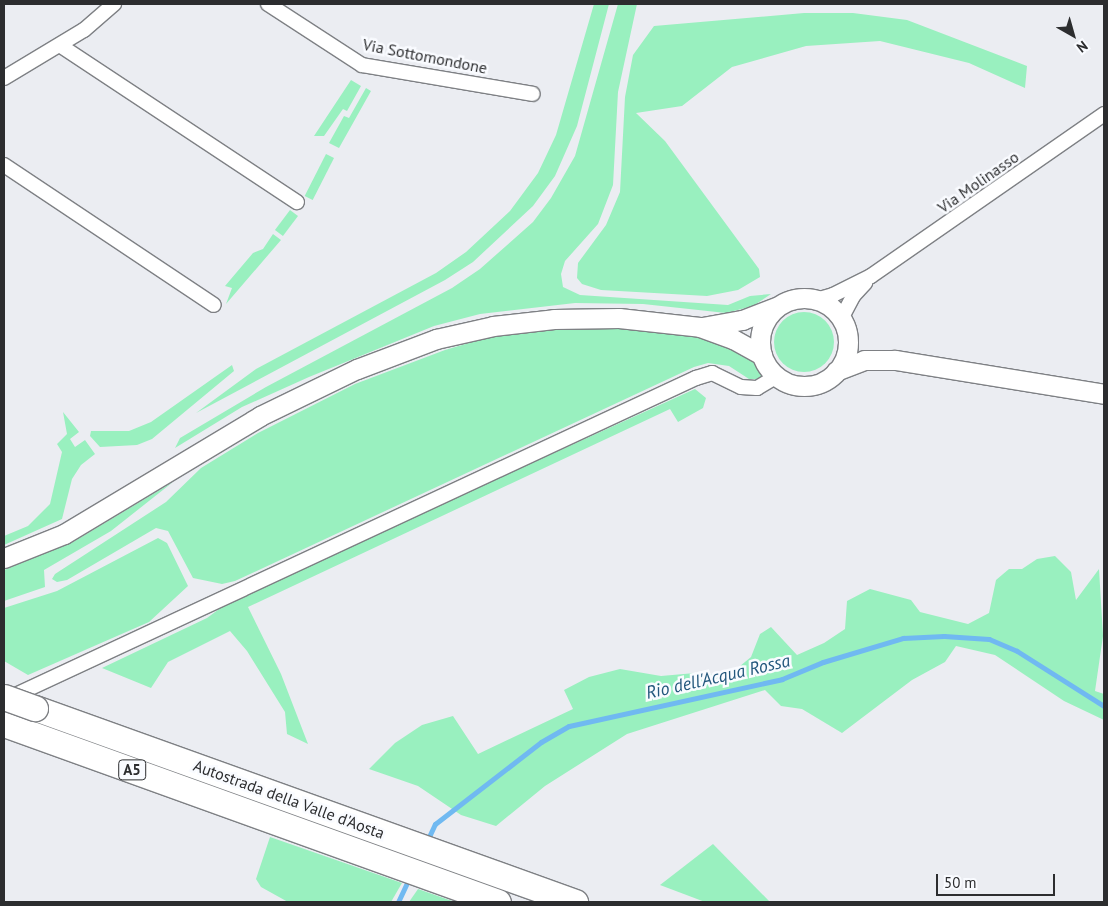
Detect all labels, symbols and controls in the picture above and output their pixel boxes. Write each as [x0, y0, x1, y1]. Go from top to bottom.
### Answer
north arrow [1048, 10, 1098, 60]
street label: Via Sottomondone [361, 35, 489, 77]
text: N [1073, 37, 1091, 57]
street label: Via Molinasso [934, 147, 1022, 217]
water label: Rio dell'Acqua Rossa [644, 650, 792, 704]
street label: Autostrada della Valle d'Aosta [191, 755, 387, 843]
road number: A5 [117, 758, 147, 782]
scale bar [938, 864, 1057, 896]
text: 50 m [944, 873, 977, 892]

